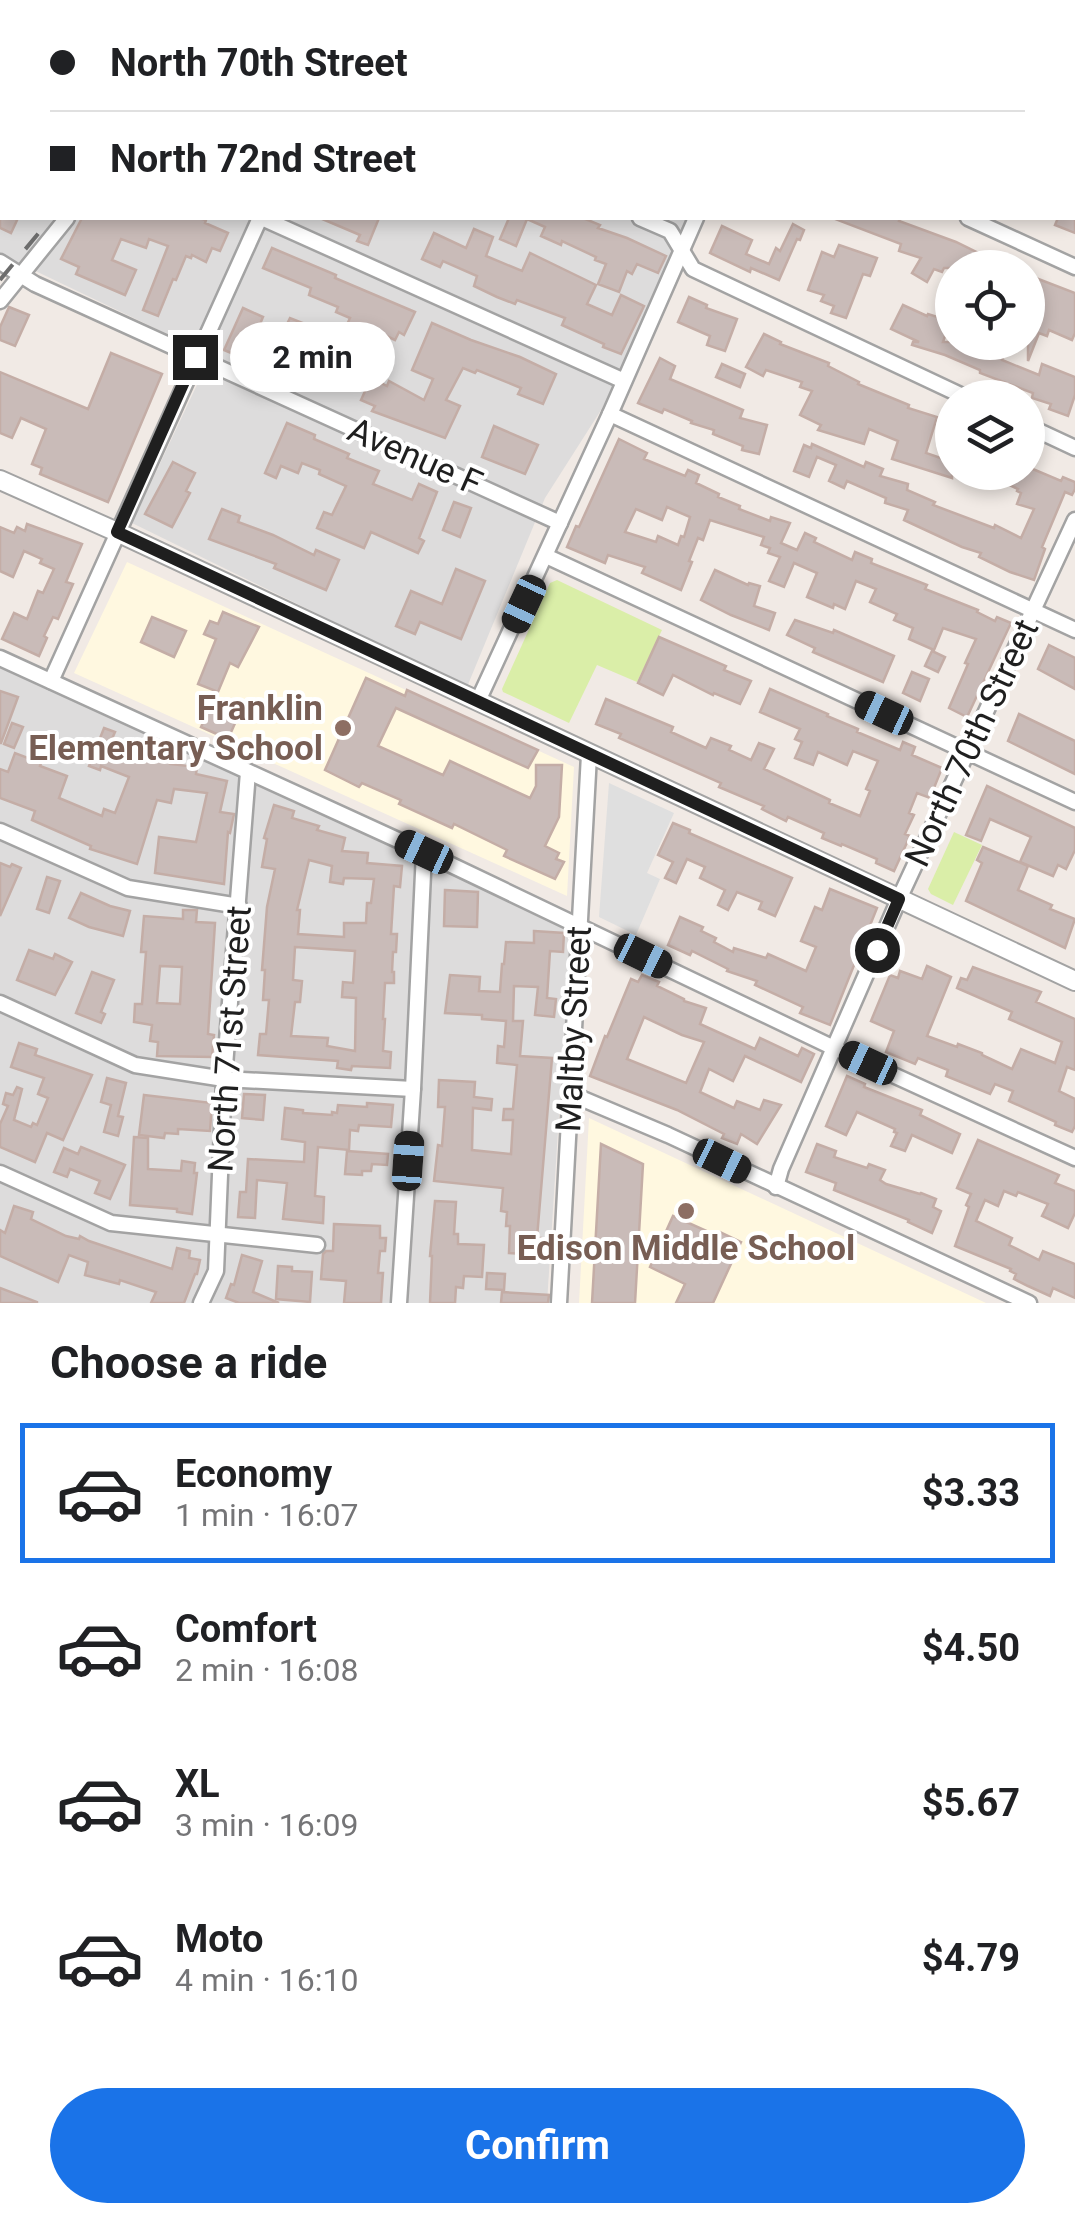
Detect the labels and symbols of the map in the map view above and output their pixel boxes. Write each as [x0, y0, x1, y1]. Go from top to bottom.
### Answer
callout: 2 min [230, 322, 395, 392]
route end [173, 335, 218, 380]
street label: Avenue F [342, 409, 488, 505]
car [498, 570, 550, 638]
street label: North 70th Street [897, 613, 1047, 873]
car [850, 687, 918, 739]
place label: Franklin Elementary School [28, 688, 323, 769]
marker: Franklin Elementary School [332, 717, 354, 739]
car [390, 826, 458, 878]
street label: North 71st Street [200, 904, 260, 1174]
street label: Maltby Street [548, 925, 600, 1133]
route start [855, 928, 900, 973]
car [609, 929, 677, 983]
car [834, 1037, 902, 1089]
car [391, 1130, 425, 1192]
car [688, 1134, 756, 1188]
marker: Edison Middle School [675, 1200, 697, 1222]
place label: Edison Middle School [517, 1228, 855, 1269]

